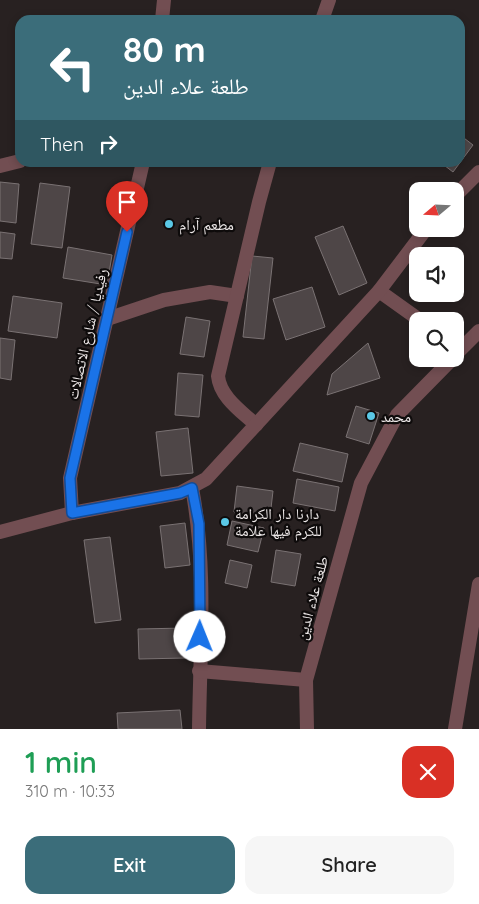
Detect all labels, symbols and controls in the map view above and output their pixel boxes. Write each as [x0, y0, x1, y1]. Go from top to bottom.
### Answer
text: 80 m [123, 27, 206, 71]
icon: left [40, 35, 105, 100]
text: طلعة علاء الدين [123, 72, 249, 100]
icon: right [94, 130, 122, 158]
text: Then [40, 132, 84, 156]
pin [106, 181, 148, 232]
north arrow [409, 182, 464, 238]
map controls [409, 182, 464, 367]
icon: arrive [113, 188, 141, 216]
place label: مطعم آرام [179, 215, 234, 235]
marker: مطعم آرام [163, 218, 175, 230]
button: sound [409, 247, 464, 302]
street label: رفيديا / شارع الاتصالات [63, 267, 112, 401]
button: search [409, 312, 464, 367]
place label: محمد [381, 407, 411, 426]
marker: محمد [365, 410, 377, 422]
place label: دارنا دار الكرامة للكرم فيها علامة [235, 504, 322, 541]
marker: دارنا دار الكرامة للكرم فيها علامة [219, 516, 231, 528]
street label: طلعة علاء الدين [292, 554, 333, 642]
position arrow [173, 610, 225, 662]
text: 1 min [25, 743, 97, 781]
button: close [402, 746, 454, 798]
text: 310 m · 10:33 [25, 781, 115, 801]
button: Exit [25, 836, 235, 894]
button: Share [245, 836, 454, 894]

